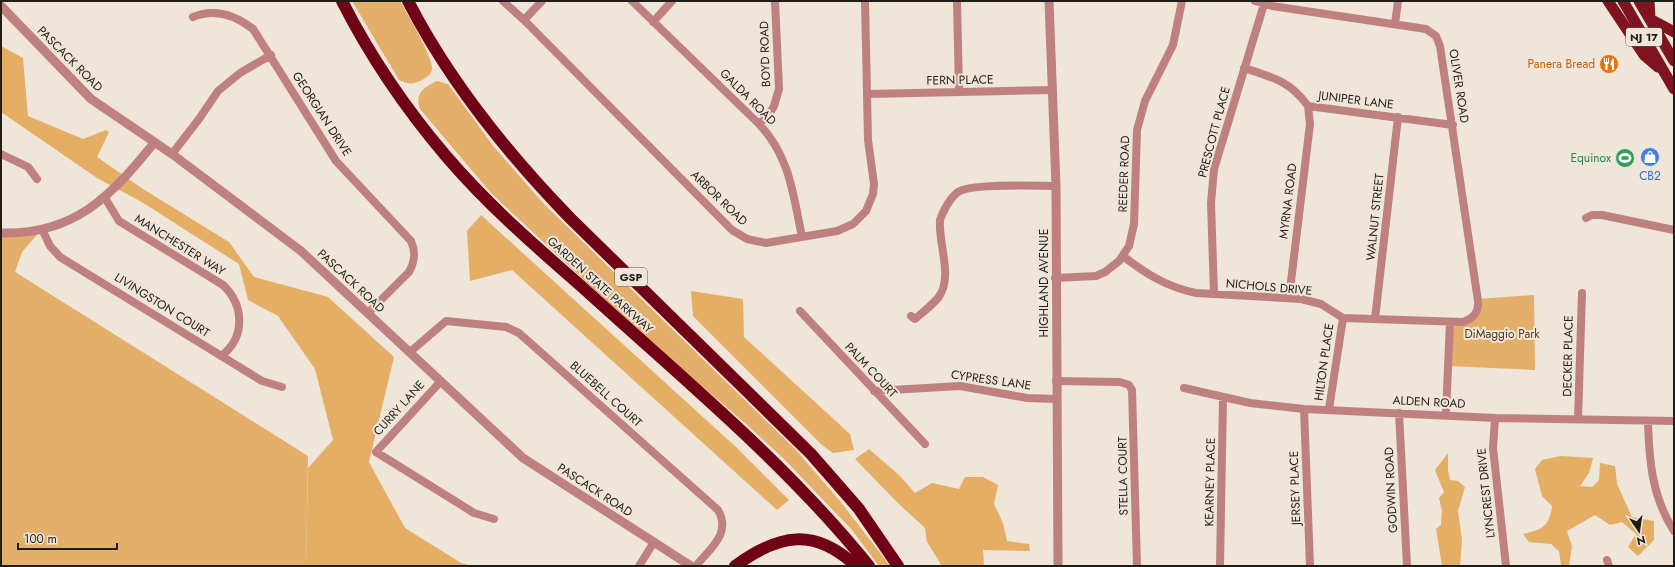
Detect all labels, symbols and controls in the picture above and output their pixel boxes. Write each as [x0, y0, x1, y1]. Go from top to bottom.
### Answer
street label: BOYD ROAD [755, 21, 775, 87]
street label: PASCACK ROAD [33, 22, 107, 96]
road number: NJ 17 [1626, 28, 1662, 46]
street label: OLIVER ROAD [1444, 48, 1474, 124]
restaurant icon: Panera Bread [1598, 53, 1620, 75]
place label: Panera Bread [1528, 55, 1595, 73]
street label: GALDA ROAD [716, 65, 780, 129]
street label: GEORGIAN DRIVE [288, 68, 356, 160]
street label: FERN PLACE [926, 70, 994, 90]
street label: PRESCOTT PLACE [1193, 84, 1235, 180]
street label: JUNIPER LANE [1315, 86, 1395, 114]
street label: REEDER ROAD [1114, 135, 1134, 213]
shop icon: CB2 [1639, 146, 1661, 168]
sports icon: Equinox [1614, 147, 1636, 169]
place label: Equinox [1570, 149, 1612, 167]
street label: MYRNA ROAD [1274, 162, 1302, 240]
street label: ARBOR ROAD [686, 166, 752, 230]
place label: CB2 [1639, 167, 1661, 185]
street label: WALNUT STREET [1361, 172, 1389, 262]
street label: MANCHESTER WAY [131, 210, 229, 280]
street label: HIGHLAND AVENUE [1035, 229, 1053, 337]
street label: GARDEN STATE PARKWAY [543, 232, 657, 338]
street label: PASCACK ROAD [313, 245, 389, 317]
street label: LIVINGSTON COURT [111, 268, 213, 342]
road number: GSP [615, 268, 647, 286]
street label: NICHOLS DRIVE [1225, 274, 1313, 300]
street label: DECKER PLACE [1558, 315, 1578, 397]
street label: HILTON PLACE [1310, 322, 1338, 402]
park label: DiMaggio Park [1464, 325, 1540, 343]
street label: PALM COURT [841, 338, 902, 402]
street label: BLUEBELL COURT [566, 357, 646, 432]
street label: CYPRESS LANE [950, 365, 1032, 395]
street label: CURRY LANE [369, 376, 429, 440]
street label: ALDEN ROAD [1392, 391, 1466, 413]
street label: STELLA COURT [1113, 436, 1133, 516]
street label: KEARNEY PLACE [1200, 437, 1220, 527]
street label: GODWIN ROAD [1380, 446, 1402, 534]
street label: LYNCREST DRIVE [1472, 447, 1500, 539]
street label: JERSEY PLACE [1285, 450, 1305, 528]
street label: PASCACK ROAD [554, 459, 636, 521]
north arrow [1619, 511, 1659, 551]
scale bar [18, 525, 117, 551]
text: 100 m [24, 530, 57, 548]
text: N [1635, 532, 1647, 550]

